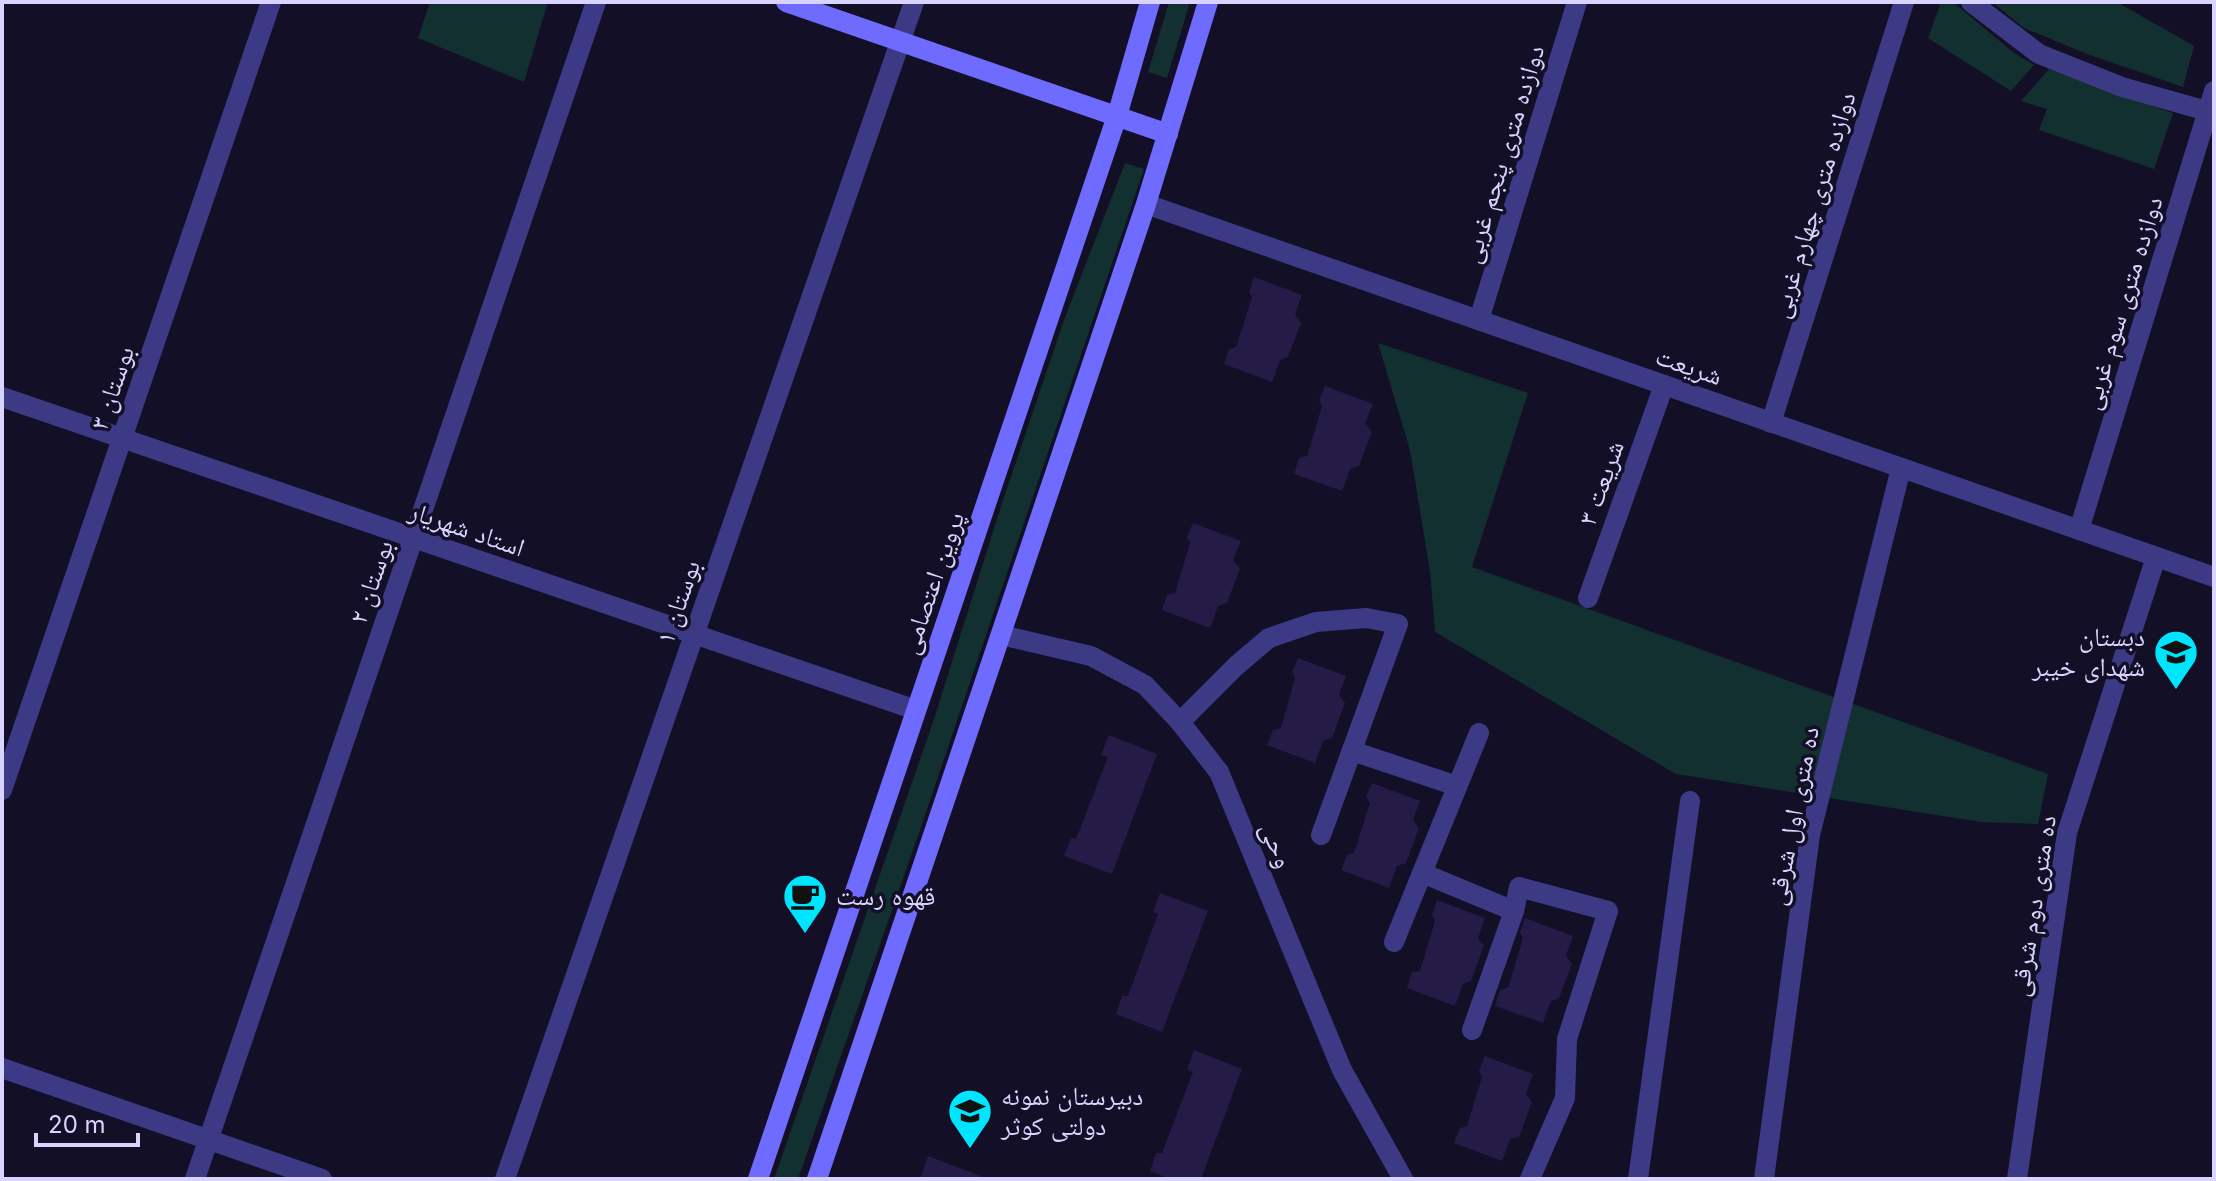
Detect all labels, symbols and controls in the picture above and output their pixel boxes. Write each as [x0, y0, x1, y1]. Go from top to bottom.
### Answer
street label: دوازده متری پنجم غربی [1455, 41, 1552, 267]
street label: دوازده متری چهارم غربی [1763, 88, 1865, 322]
street label: دوازده متری سوم غربی [2074, 193, 2172, 414]
street label: شریعت [1652, 340, 1727, 391]
street label: بوستان ۳ [83, 342, 141, 434]
street label: شریعت ۳ [1571, 436, 1630, 529]
street label: استاد شهریار [404, 494, 529, 563]
street label: پروین اعتصامی [893, 508, 971, 658]
street label: بوستان ۲ [342, 536, 400, 628]
street label: بوستان ۱ [649, 556, 707, 648]
place label: دبستان شهدای خیبر [2031, 621, 2145, 683]
school or university icon: دبستان شهدای خیبر [2152, 628, 2200, 691]
street label: ده متری اول شرقی [1760, 724, 1826, 908]
street label: ده متری دوم شرقی [2003, 813, 2065, 999]
street label: وحی [1253, 817, 1301, 873]
cafe icon: قهوه رست [781, 872, 829, 935]
place label: قهوه رست [836, 880, 935, 911]
place label: دبیرستان نمونه دولتی کوثر [1000, 1080, 1143, 1142]
school or university icon: دبیرستان نمونه دولتی کوثر [946, 1087, 994, 1150]
scale bar [36, 1097, 138, 1147]
text: 20 m [48, 1110, 106, 1139]

